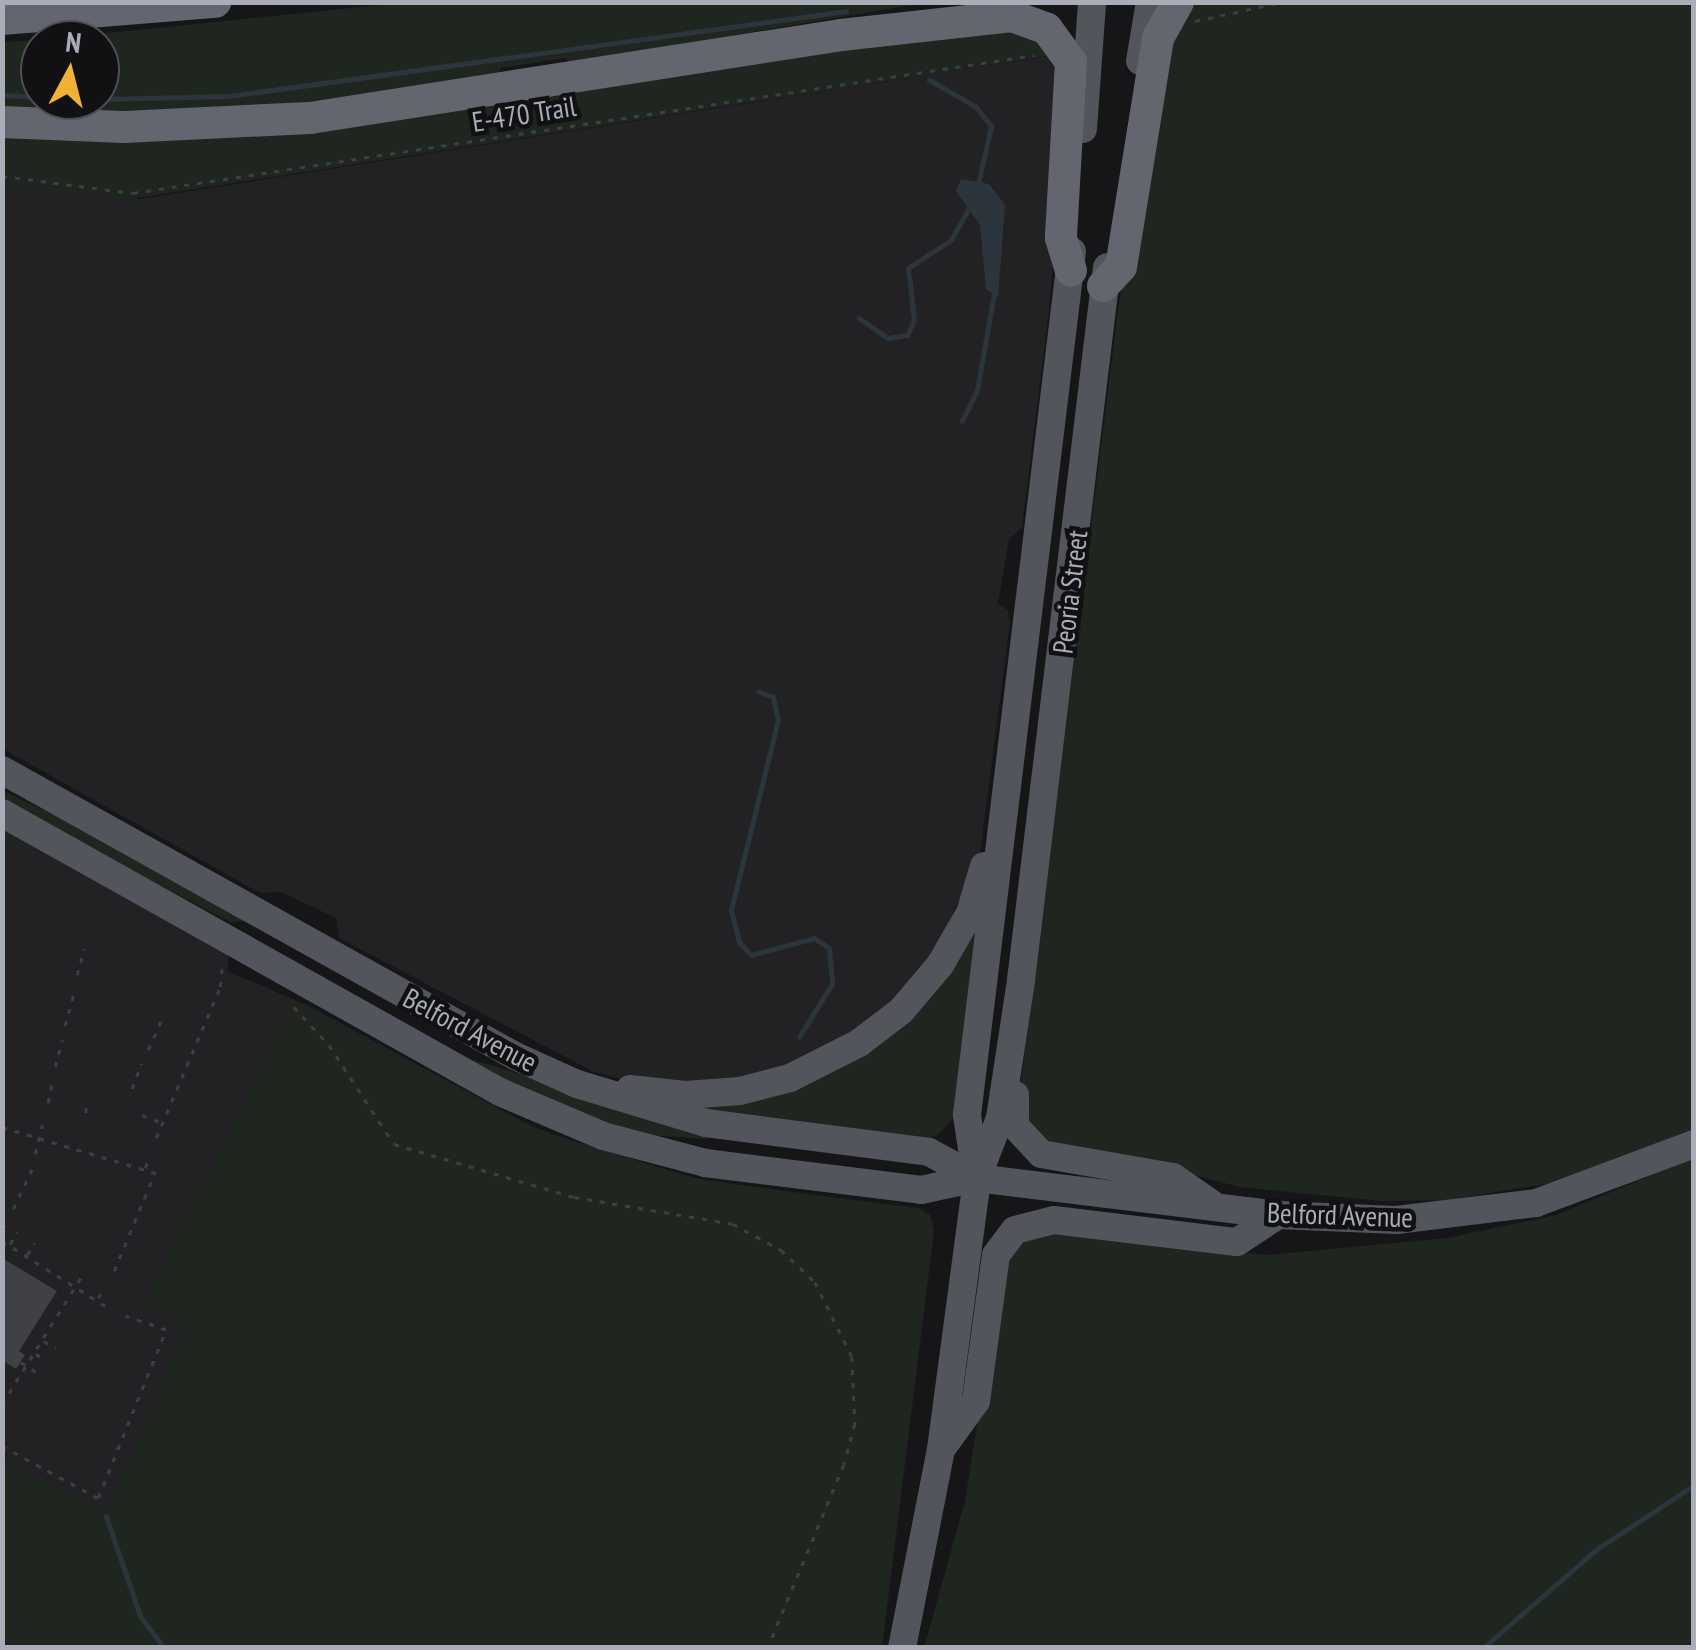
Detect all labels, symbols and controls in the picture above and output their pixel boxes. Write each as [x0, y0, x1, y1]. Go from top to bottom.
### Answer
north arrow [20, 20, 120, 120]
text: N [64, 22, 83, 61]
street label: E-470 Trail [469, 89, 579, 139]
street label: Peoria Street [1046, 528, 1094, 656]
street label: Belford Avenue [397, 981, 543, 1079]
street label: Belford Avenue [1266, 1196, 1414, 1234]

